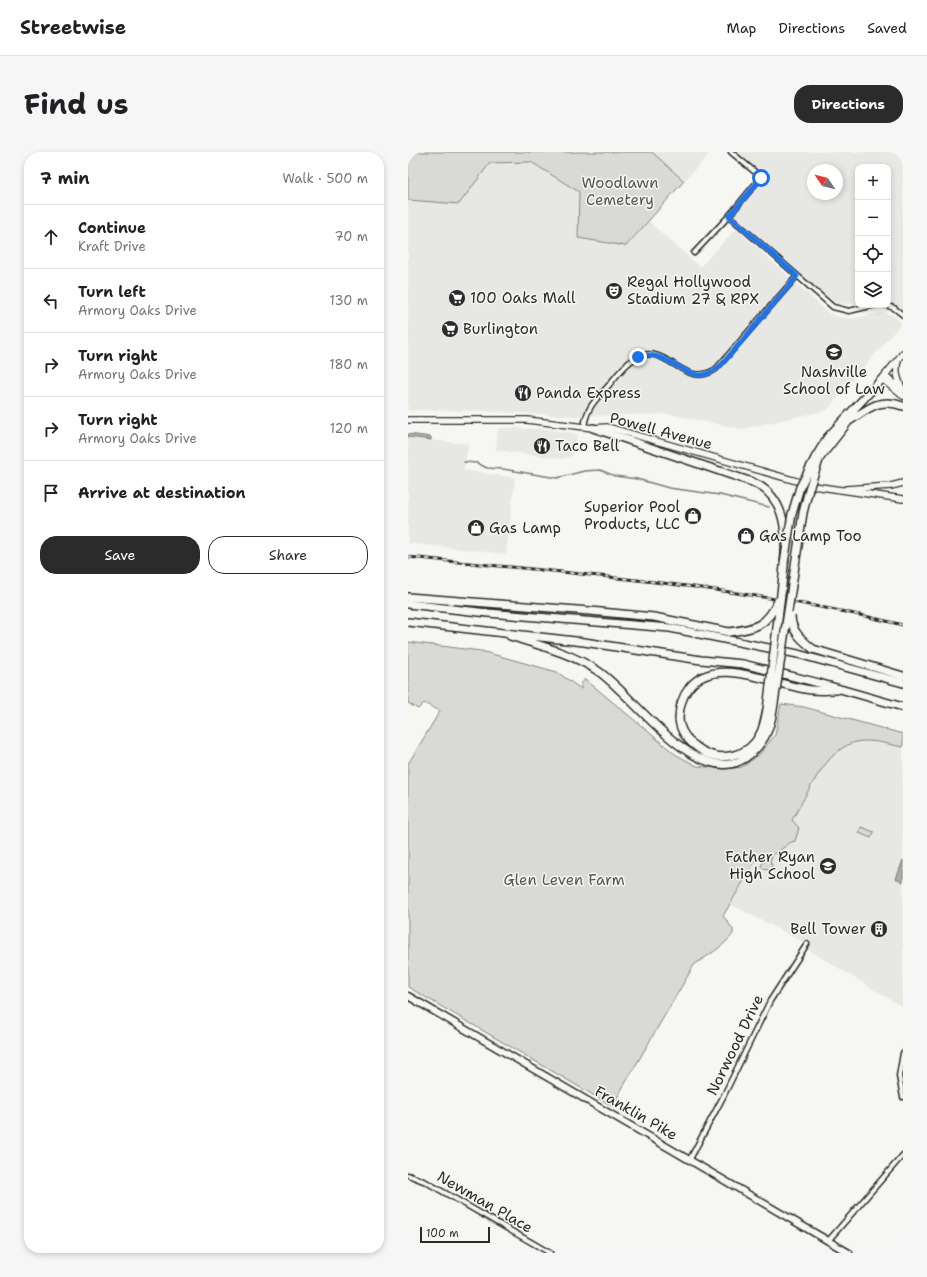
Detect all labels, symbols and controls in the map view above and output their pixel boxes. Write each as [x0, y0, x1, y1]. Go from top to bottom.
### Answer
text: Streetwise [20, 15, 126, 40]
text: Map [727, 19, 757, 37]
text: Directions [779, 19, 845, 37]
text: Saved [867, 19, 907, 37]
text: Find us [24, 85, 129, 123]
button: Directions [794, 85, 903, 123]
north arrow [807, 164, 843, 200]
map controls [855, 164, 891, 308]
button: + [855, 164, 891, 200]
text: 7 min [40, 167, 90, 189]
route start [752, 169, 770, 187]
text: Walk · 500 m [282, 170, 368, 187]
park label: Woodlawn Cemetery [582, 173, 658, 210]
button: − [855, 200, 891, 236]
text: Continue [78, 218, 146, 238]
icon: ahead [40, 226, 62, 248]
text: 70 m [334, 228, 368, 245]
button: locate [855, 236, 891, 272]
text: Kraft Drive [78, 238, 146, 255]
place label: Regal Hollywood Stadium 27 & RPX [627, 272, 759, 309]
button: layers [855, 272, 891, 308]
theatre icon: Regal Hollywood Stadium 27 & RPX [604, 281, 624, 301]
text: Turn left [78, 282, 146, 302]
supermarket icon: 100 Oaks Mall [447, 288, 467, 308]
place label: 100 Oaks Mall [470, 288, 576, 308]
icon: left [40, 290, 62, 312]
text: 130 m [330, 292, 368, 309]
text: Armory Oaks Drive [78, 302, 197, 319]
supermarket icon: Burlington [440, 319, 460, 339]
place label: Burlington [463, 319, 538, 339]
school or university icon: Nashville School of Law [824, 342, 844, 362]
text: Turn right [78, 346, 158, 366]
route end [629, 348, 647, 366]
icon: right [40, 354, 62, 376]
text: 180 m [329, 356, 368, 373]
place label: Nashville School of Law [783, 362, 885, 399]
text: Armory Oaks Drive [78, 366, 197, 383]
restaurant icon: Panda Express [513, 383, 533, 403]
place label: Panda Express [536, 383, 641, 403]
street label: Powell Avenue [608, 408, 714, 454]
text: Turn right [78, 410, 158, 430]
icon: right [40, 418, 62, 440]
text: 120 m [330, 420, 368, 437]
text: Armory Oaks Drive [78, 430, 197, 447]
restaurant icon: Taco Bell [532, 436, 552, 456]
place label: Taco Bell [555, 436, 620, 456]
icon: arrive [40, 482, 62, 504]
text: Arrive at destination [78, 483, 246, 503]
place label: Superior Pool Products, LLC [584, 497, 680, 534]
shop icon: Superior Pool Products, LLC [683, 506, 703, 526]
shop icon: Gas Lamp [466, 518, 486, 538]
place label: Gas Lamp [489, 518, 561, 538]
shop icon: Gas Lamp Too [736, 526, 756, 546]
place label: Gas Lamp Too [759, 526, 862, 546]
button: Save [40, 536, 200, 574]
button: Share [208, 536, 368, 574]
place label: Father Ryan High School [725, 847, 815, 884]
school or university icon: Father Ryan High School [818, 856, 838, 876]
park label: Glen Leven Farm [503, 870, 625, 890]
place label: Bell Tower [790, 919, 866, 939]
building icon: Bell Tower [869, 919, 889, 939]
street label: Norwood Drive [702, 991, 768, 1099]
street label: Franklin Pike [591, 1081, 681, 1145]
street label: Newman Place [434, 1167, 536, 1237]
scale bar [420, 1225, 490, 1244]
text: 100 m [426, 1226, 459, 1241]

